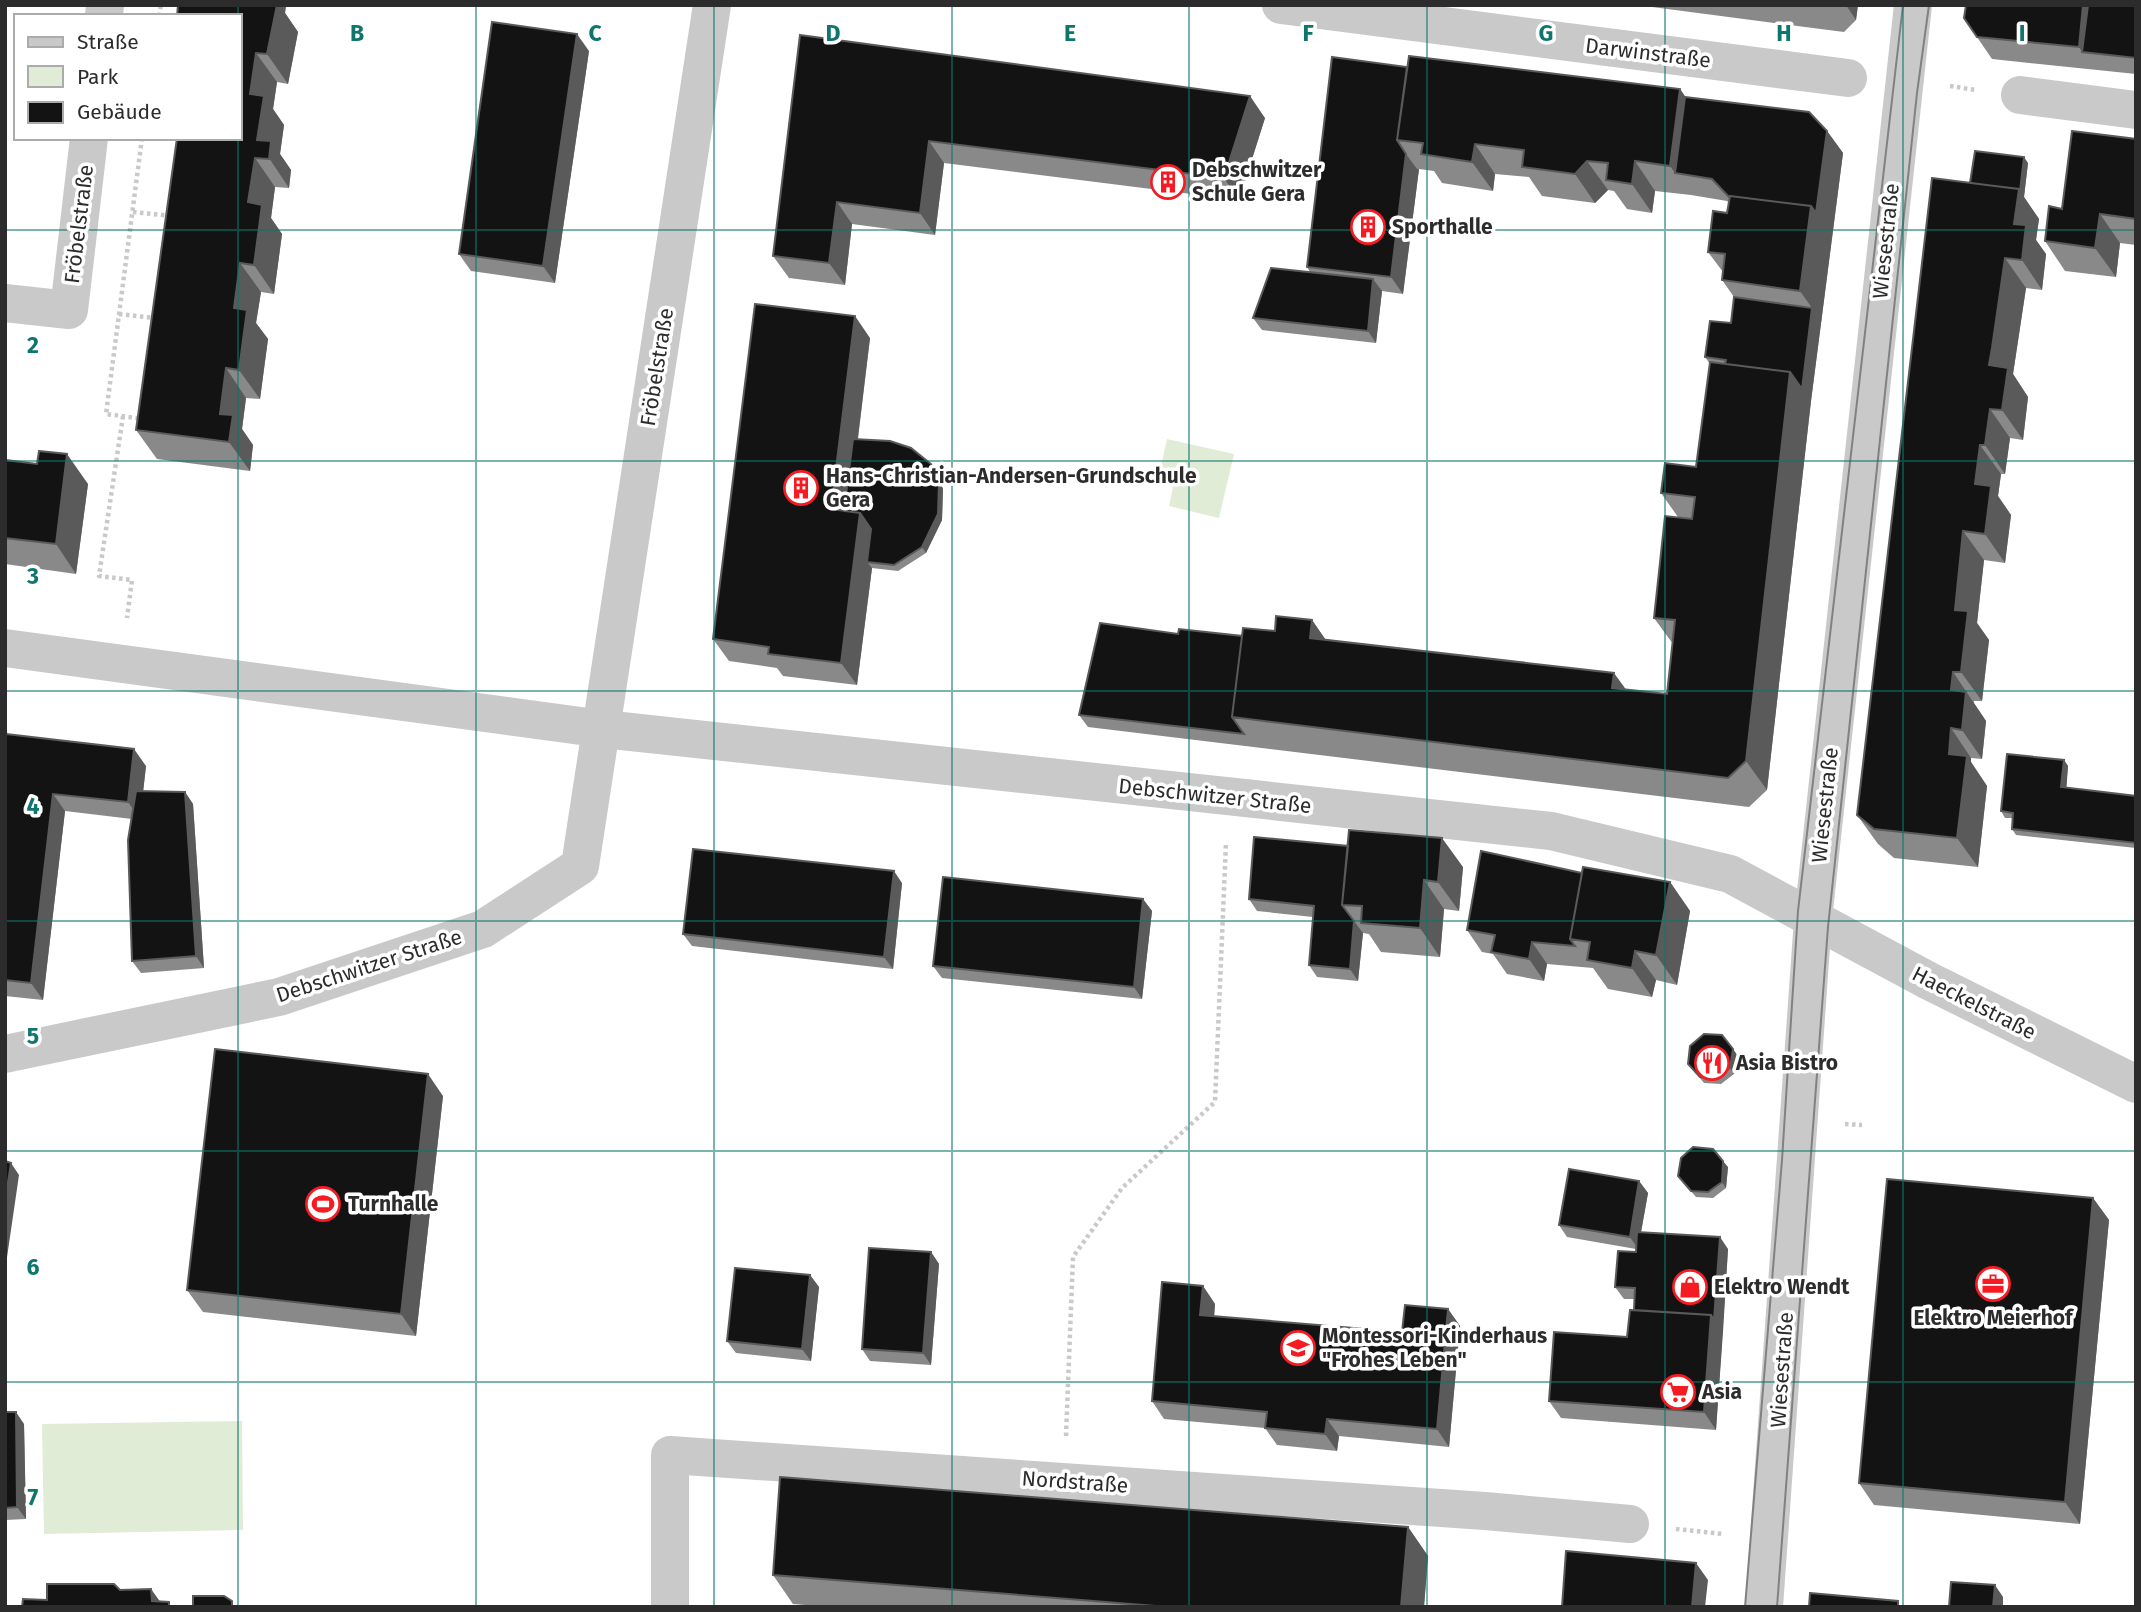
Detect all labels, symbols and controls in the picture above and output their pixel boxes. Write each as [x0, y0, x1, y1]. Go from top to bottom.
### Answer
legend [14, 14, 242, 140]
text: B [350, 19, 364, 47]
text: C [588, 19, 602, 47]
text: D [826, 19, 841, 47]
text: E [1064, 19, 1076, 47]
text: F [1302, 19, 1314, 47]
text: G [1539, 19, 1553, 47]
text: H [1776, 19, 1792, 47]
text: I [2019, 19, 2025, 47]
text: Straße [77, 29, 139, 55]
street label: Darwinstraße [1584, 32, 1712, 74]
text: Park [77, 64, 119, 90]
text: Gebäude [77, 99, 162, 125]
place label: Debschwitzer Schule Gera [1192, 157, 1322, 207]
street label: Fröbelstraße [59, 163, 99, 285]
building icon: Debschwitzer Schule Gera [1149, 163, 1187, 201]
street label: Wiesestraße [1867, 182, 1905, 300]
building icon: Sporthalle [1349, 208, 1387, 246]
place label: Sporthalle [1392, 214, 1493, 240]
street label: Fröbelstraße [635, 306, 679, 428]
text: 2 [27, 331, 39, 359]
place label: Hans-Christian-Andersen-Grundschule Gera [826, 463, 1197, 513]
building icon: Hans-Christian-Andersen-Grundschule Gera [782, 469, 820, 507]
text: 3 [26, 562, 39, 590]
street label: Wiesestraße [1806, 746, 1844, 864]
street label: Debschwitzer Straße [1117, 773, 1313, 819]
text: 4 [27, 792, 40, 820]
street label: Debschwitzer Straße [273, 924, 465, 1008]
street label: Haeckelstraße [1908, 961, 2040, 1045]
text: 5 [27, 1022, 39, 1050]
restaurant icon: Asia Bistro [1693, 1044, 1731, 1082]
place label: Asia Bistro [1735, 1050, 1838, 1076]
sports icon: Turnhalle [304, 1185, 342, 1223]
place label: Turnhalle [348, 1191, 439, 1217]
text: 6 [27, 1253, 40, 1281]
office icon: Elektro Meierhof [1974, 1265, 2012, 1303]
shop icon: Elektro Wendt [1671, 1268, 1709, 1306]
place label: Elektro Wendt [1714, 1274, 1850, 1300]
place label: Elektro Meierhof [1913, 1305, 2075, 1331]
street label: Wiesestraße [1765, 1311, 1799, 1429]
place label: Montessori-Kinderhaus "Frohes Leben" [1322, 1323, 1547, 1373]
school or university icon: Montessori-Kinderhaus "Frohes Leben" [1279, 1329, 1317, 1367]
supermarket icon: Asia [1659, 1373, 1697, 1411]
place label: Asia [1701, 1379, 1742, 1405]
street label: Nordstraße [1021, 1465, 1129, 1499]
text: 7 [28, 1483, 39, 1511]

